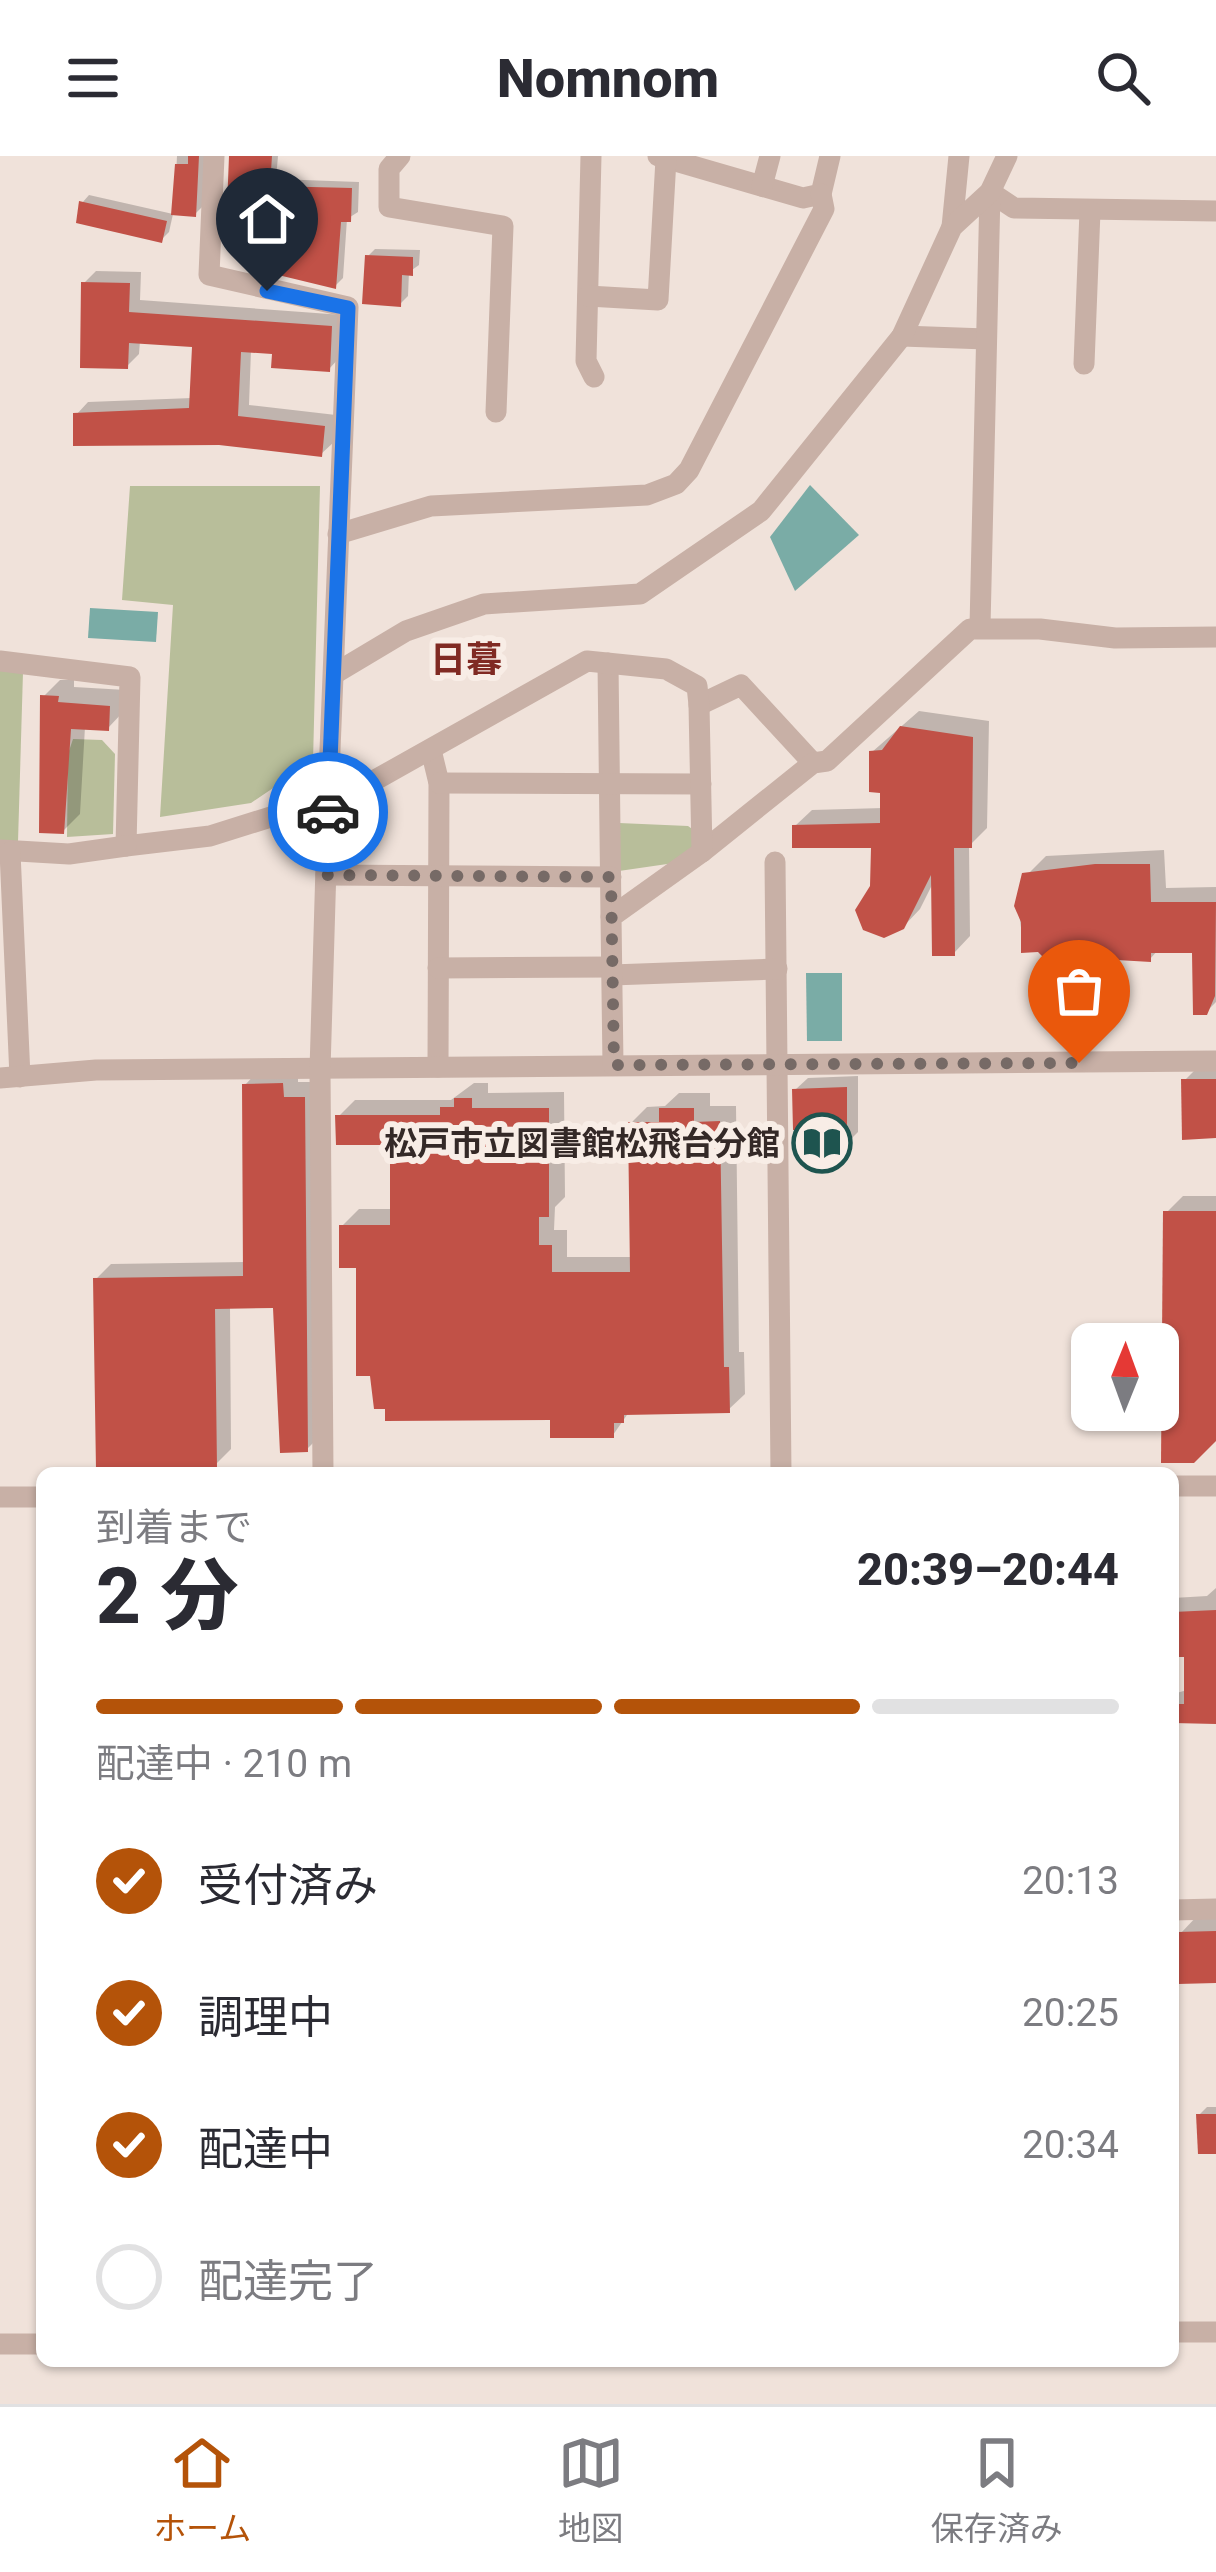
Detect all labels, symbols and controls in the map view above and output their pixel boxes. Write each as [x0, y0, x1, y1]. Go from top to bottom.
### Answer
icon: menu [60, 45, 126, 111]
icon: search [1090, 45, 1156, 111]
text: Nomnom [497, 47, 719, 110]
pin [216, 168, 318, 291]
icon: home [234, 186, 300, 252]
district label: 日暮 [430, 639, 502, 681]
courier [268, 752, 388, 872]
icon: car [295, 779, 361, 845]
pin [1028, 940, 1130, 1063]
icon: bag [1046, 958, 1112, 1024]
library icon: 松戸市立図書館松飛台分館 [791, 1112, 853, 1174]
place label: 松戸市立図書館松飛台分館 [384, 1124, 780, 1163]
north arrow [1071, 1323, 1179, 1431]
map controls [1071, 1323, 1179, 1431]
text: 到着まで [96, 1505, 252, 1551]
text: 20:39–20:44 [857, 1543, 1119, 1596]
text: 2 分 [96, 1551, 238, 1642]
text: 配達中 · 210 m [96, 1741, 352, 1787]
icon: check [96, 1848, 162, 1914]
text: 20:13 [1022, 1858, 1119, 1904]
text: 受付済み [198, 1859, 378, 1912]
icon: check [96, 1980, 162, 2046]
text: 20:25 [1022, 1990, 1119, 2036]
text: 調理中 [198, 1991, 333, 2044]
icon: check [96, 2112, 162, 2178]
text: 20:34 [1022, 2122, 1119, 2168]
text: 配達中 [198, 2123, 333, 2176]
text: 配達完了 [198, 2255, 378, 2308]
tab: ホーム [153, 2430, 251, 2550]
tab: 地図 [558, 2430, 624, 2550]
tab: 保存済み [931, 2430, 1063, 2550]

